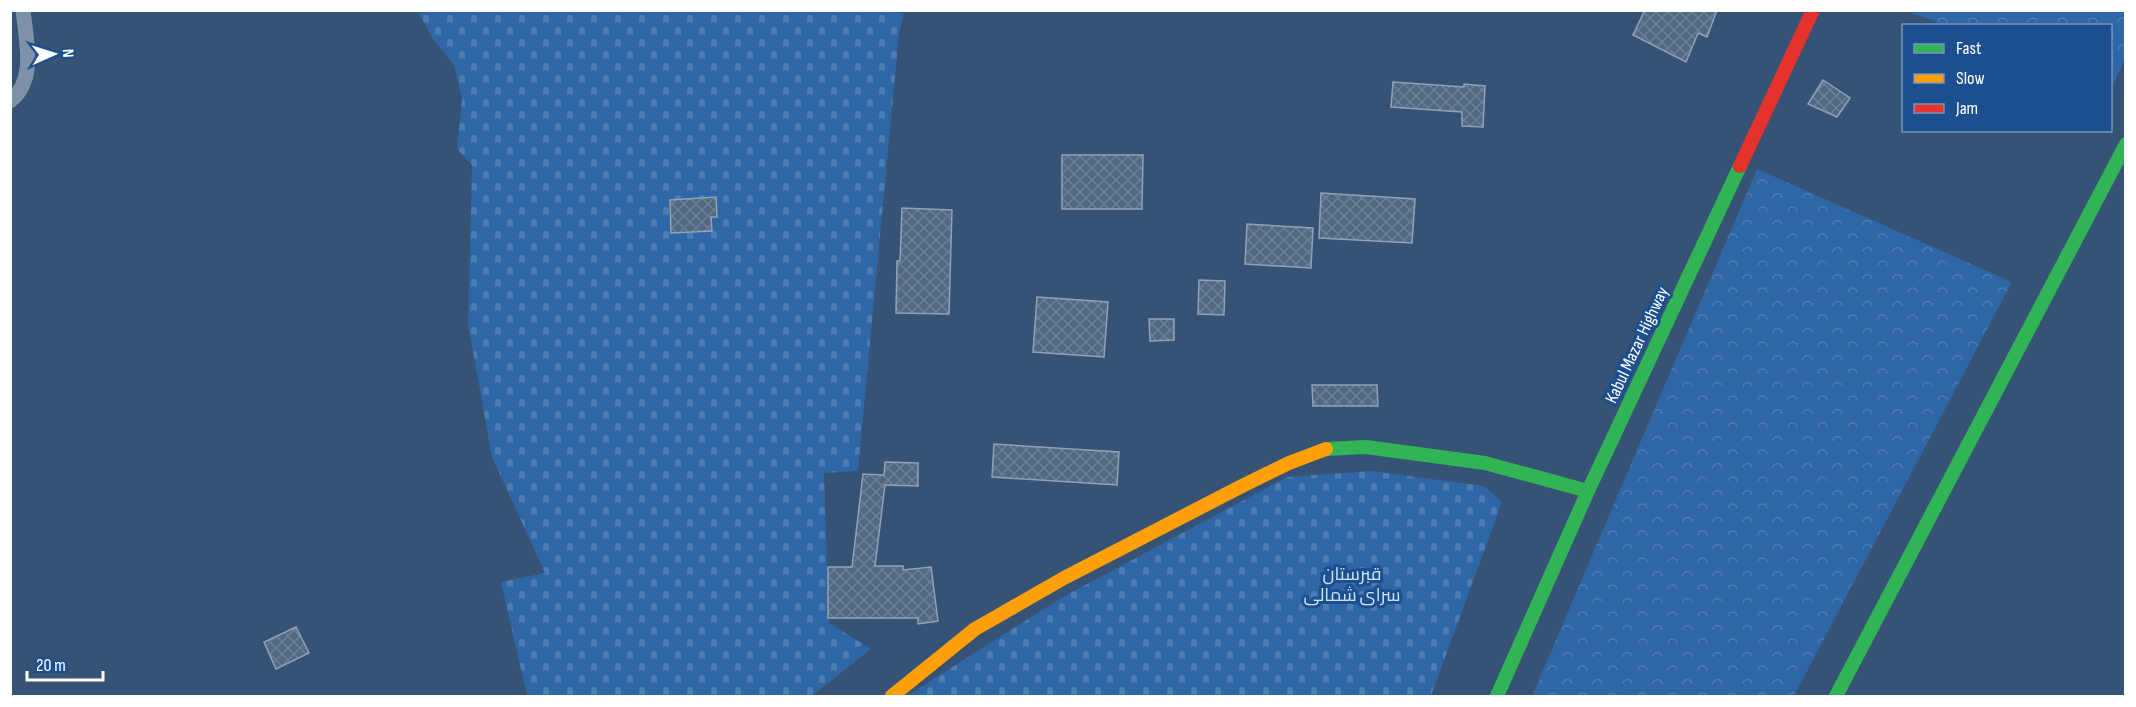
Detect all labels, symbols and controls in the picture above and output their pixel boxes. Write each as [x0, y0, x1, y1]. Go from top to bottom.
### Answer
north arrow [24, 24, 84, 84]
legend [1902, 24, 2112, 132]
text: Fast [1956, 38, 1982, 59]
text: N [58, 49, 77, 58]
text: Slow [1956, 68, 1985, 89]
text: Jam [1955, 98, 1978, 119]
street label: Kabul Mazar Highway [1601, 283, 1673, 407]
park label: قبرستان سرای شمالی [1303, 564, 1401, 606]
scale bar [27, 644, 104, 682]
text: 20 m [36, 655, 66, 676]

